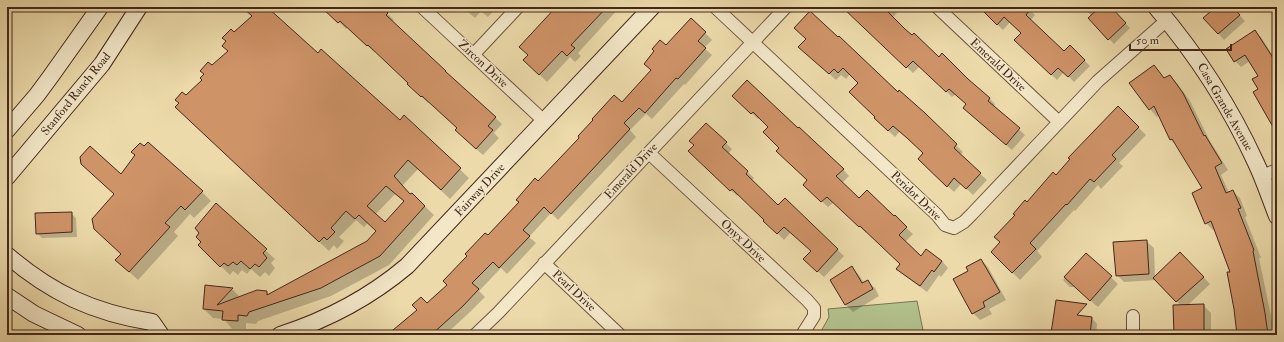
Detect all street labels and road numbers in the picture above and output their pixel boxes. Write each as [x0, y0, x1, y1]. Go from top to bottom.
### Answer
street label: Emerald Drive [967, 35, 1029, 95]
street label: Zircon Drive [455, 37, 511, 91]
street label: Stanford Ranch Road [38, 49, 114, 139]
street label: Casa Grande Avenue [1194, 60, 1256, 154]
street label: Emerald Drive [601, 140, 661, 202]
street label: Fairway Drive [452, 160, 508, 220]
street label: Peridot Drive [887, 168, 945, 224]
street label: Onyx Drive [717, 216, 769, 266]
street label: Pearl Drive [549, 267, 599, 315]

